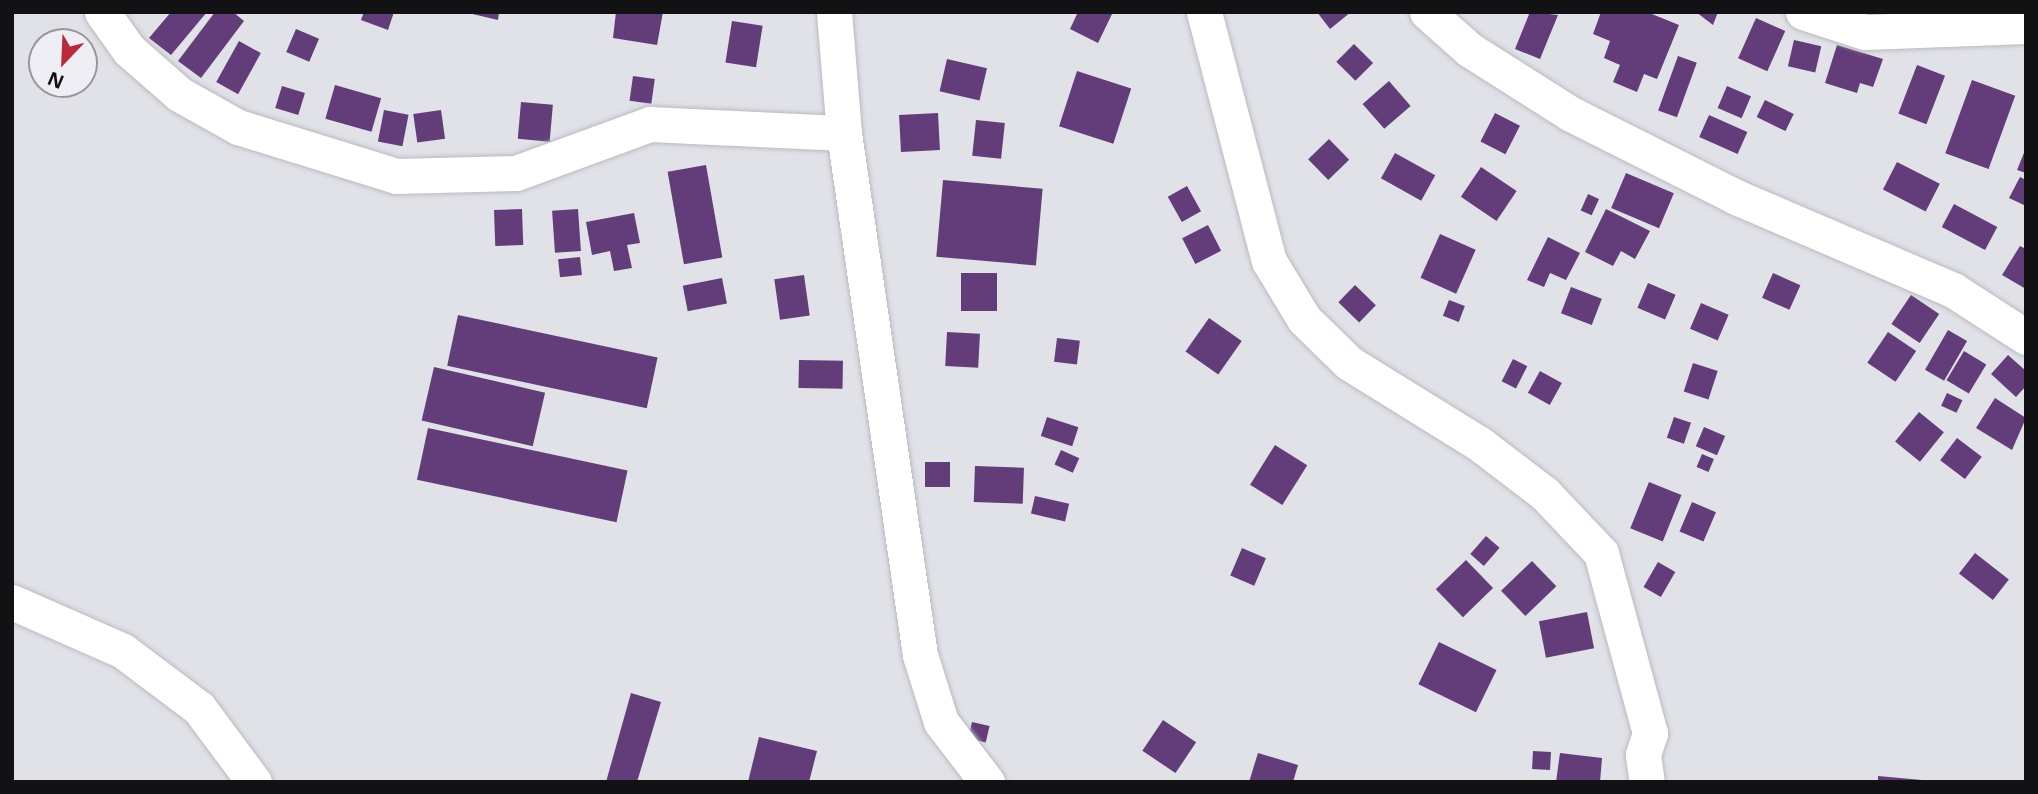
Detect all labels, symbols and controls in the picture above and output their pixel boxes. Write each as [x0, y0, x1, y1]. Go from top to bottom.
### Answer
north arrow [28, 28, 98, 98]
text: N [43, 66, 68, 95]

